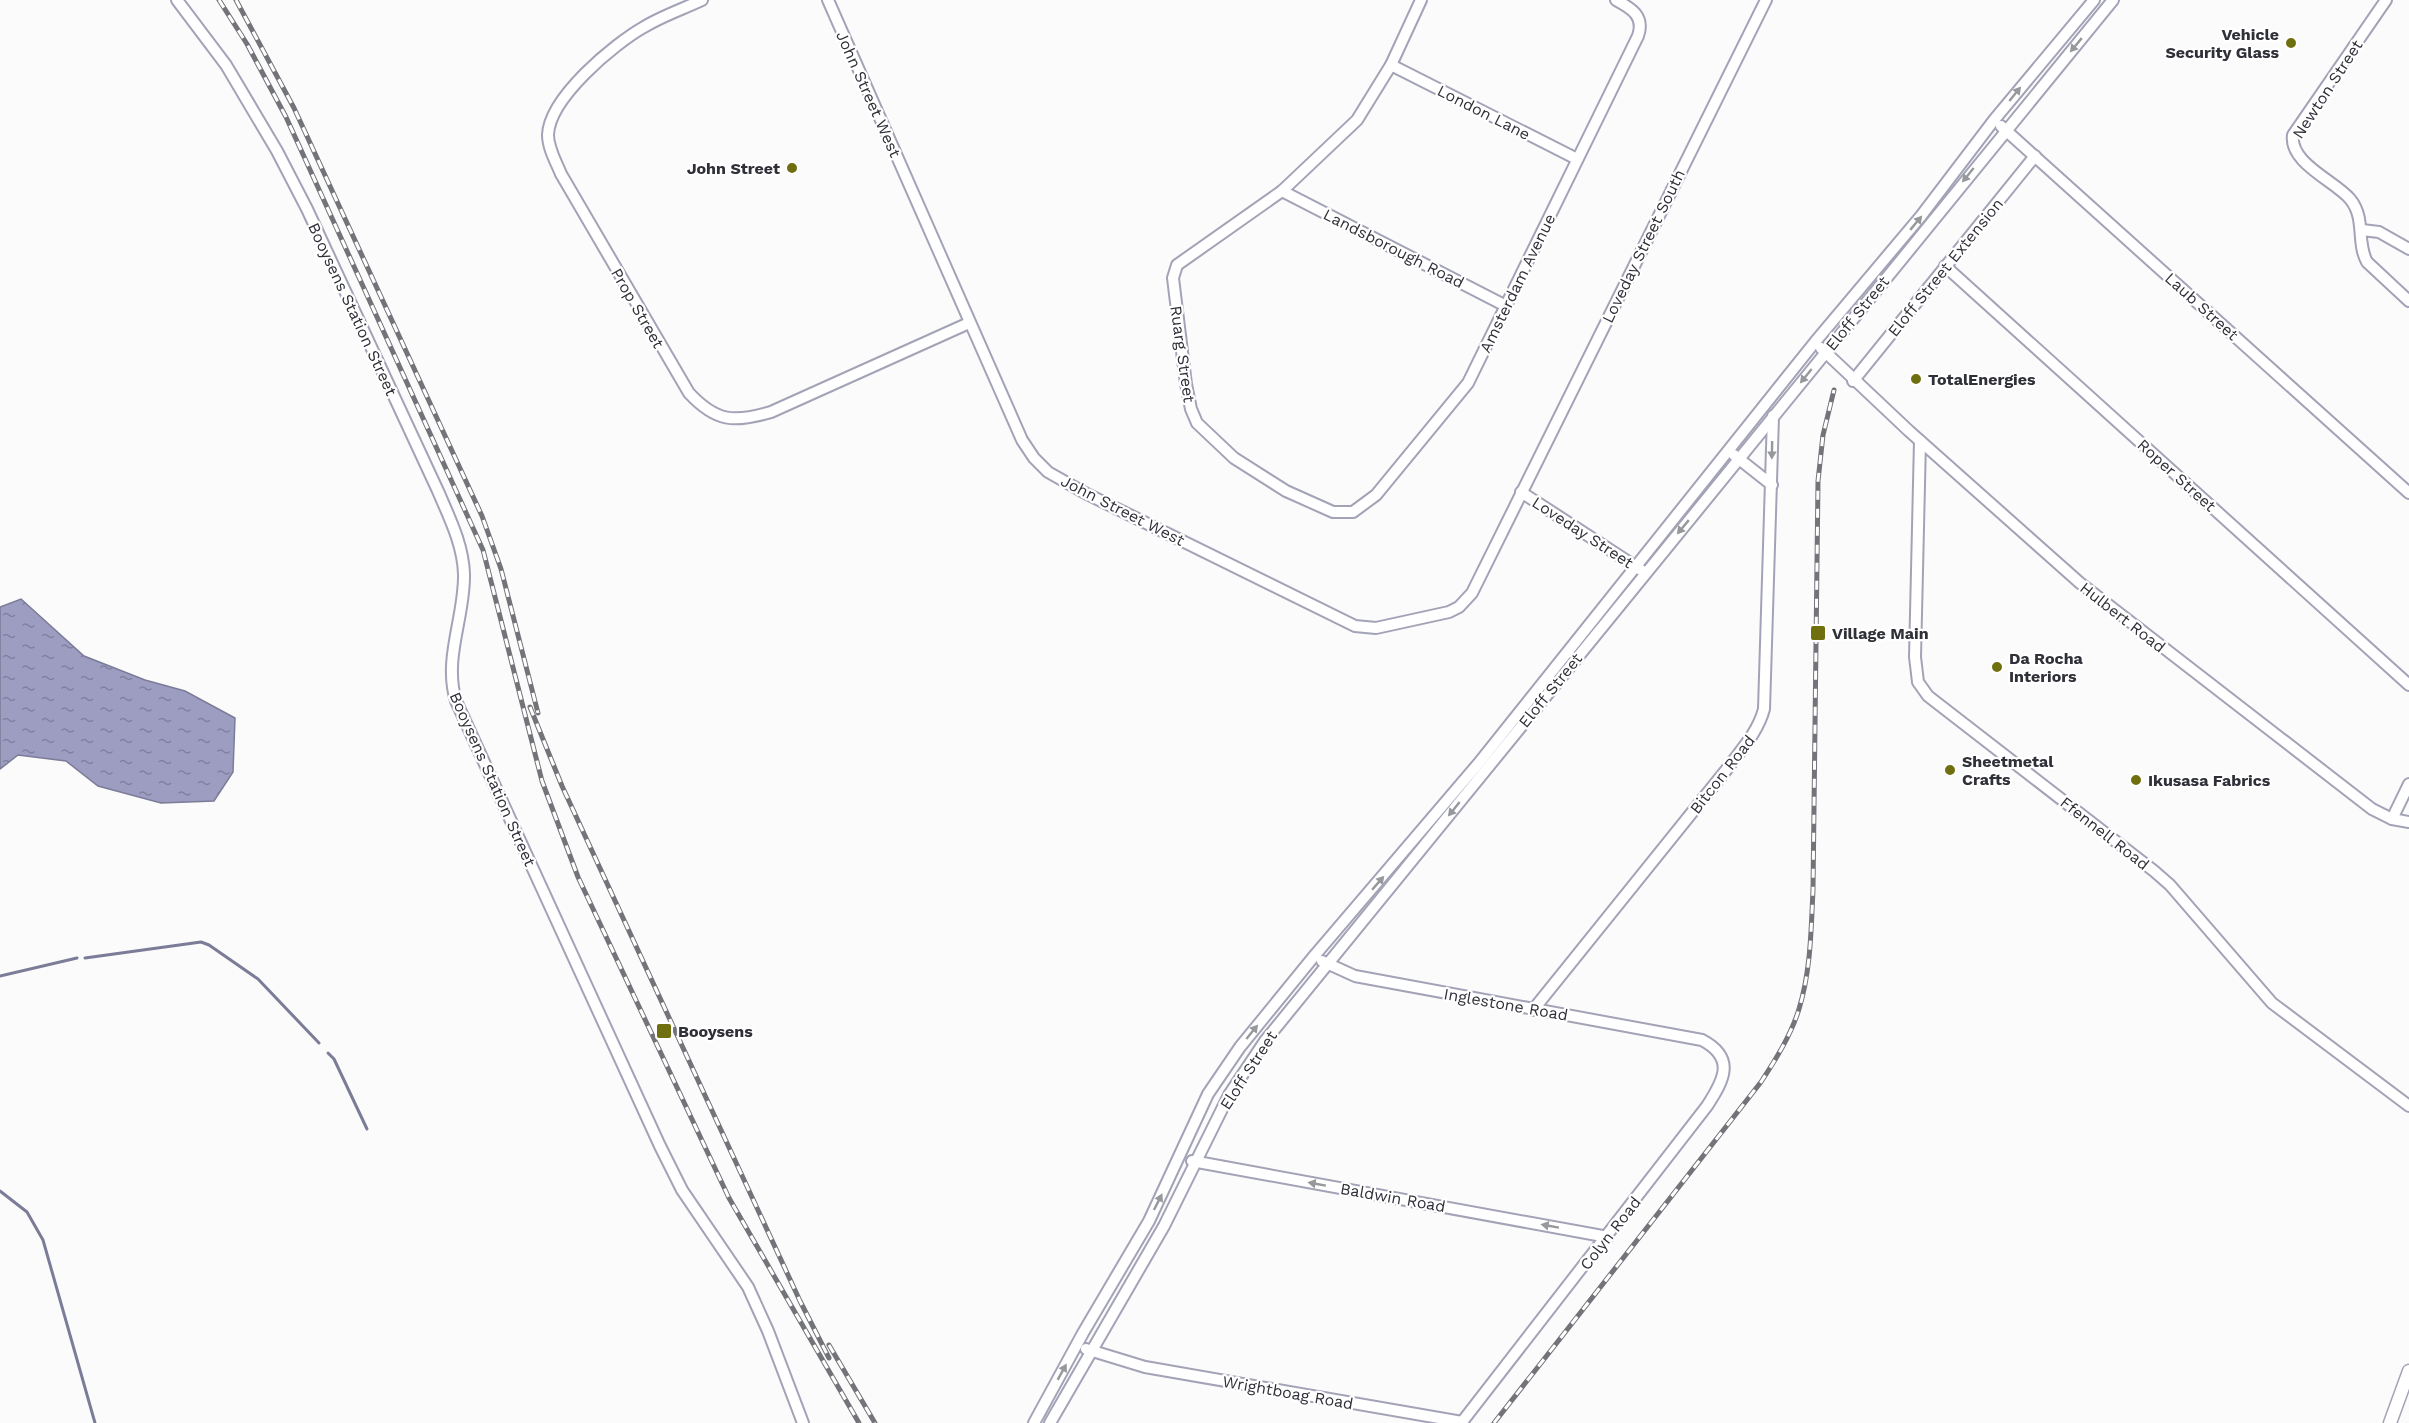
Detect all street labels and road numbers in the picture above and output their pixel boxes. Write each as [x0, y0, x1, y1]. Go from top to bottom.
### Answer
street label: John Street West [832, 28, 905, 161]
street label: Newton Street [2288, 36, 2367, 142]
street label: London Lane [1434, 81, 1533, 144]
street label: Loveday Street South [1598, 166, 1689, 326]
street label: Eloff Street Extension [1884, 194, 2007, 340]
street label: Landsborough Road [1320, 205, 1467, 292]
street label: Amsterdam Avenue [1476, 211, 1559, 356]
street label: Booysens Station Street [304, 220, 401, 399]
street label: Prop Street [607, 265, 668, 352]
street label: Laub Street [2161, 268, 2242, 344]
street label: Eloff Street [1822, 272, 1893, 354]
street label: Ruarg Street [1166, 304, 1199, 404]
street label: Roper Street [2134, 435, 2220, 516]
street label: John Street West [1058, 471, 1188, 550]
street label: Loveday Street [1529, 493, 1637, 572]
street label: Hulbert Road [2076, 578, 2169, 657]
street label: Eloff Street [1515, 649, 1586, 731]
street label: Booysens Station Street [445, 689, 540, 870]
street label: Bitcon Road [1686, 731, 1759, 817]
street label: Ffennell Road [2056, 793, 2153, 874]
street label: Inglestone Road [1442, 984, 1569, 1025]
street label: Eloff Street [1216, 1027, 1281, 1113]
street label: Baldwin Road [1339, 1179, 1447, 1216]
street label: Colyn Road [1576, 1193, 1645, 1274]
street label: Wrightboag Road [1221, 1372, 1355, 1413]

